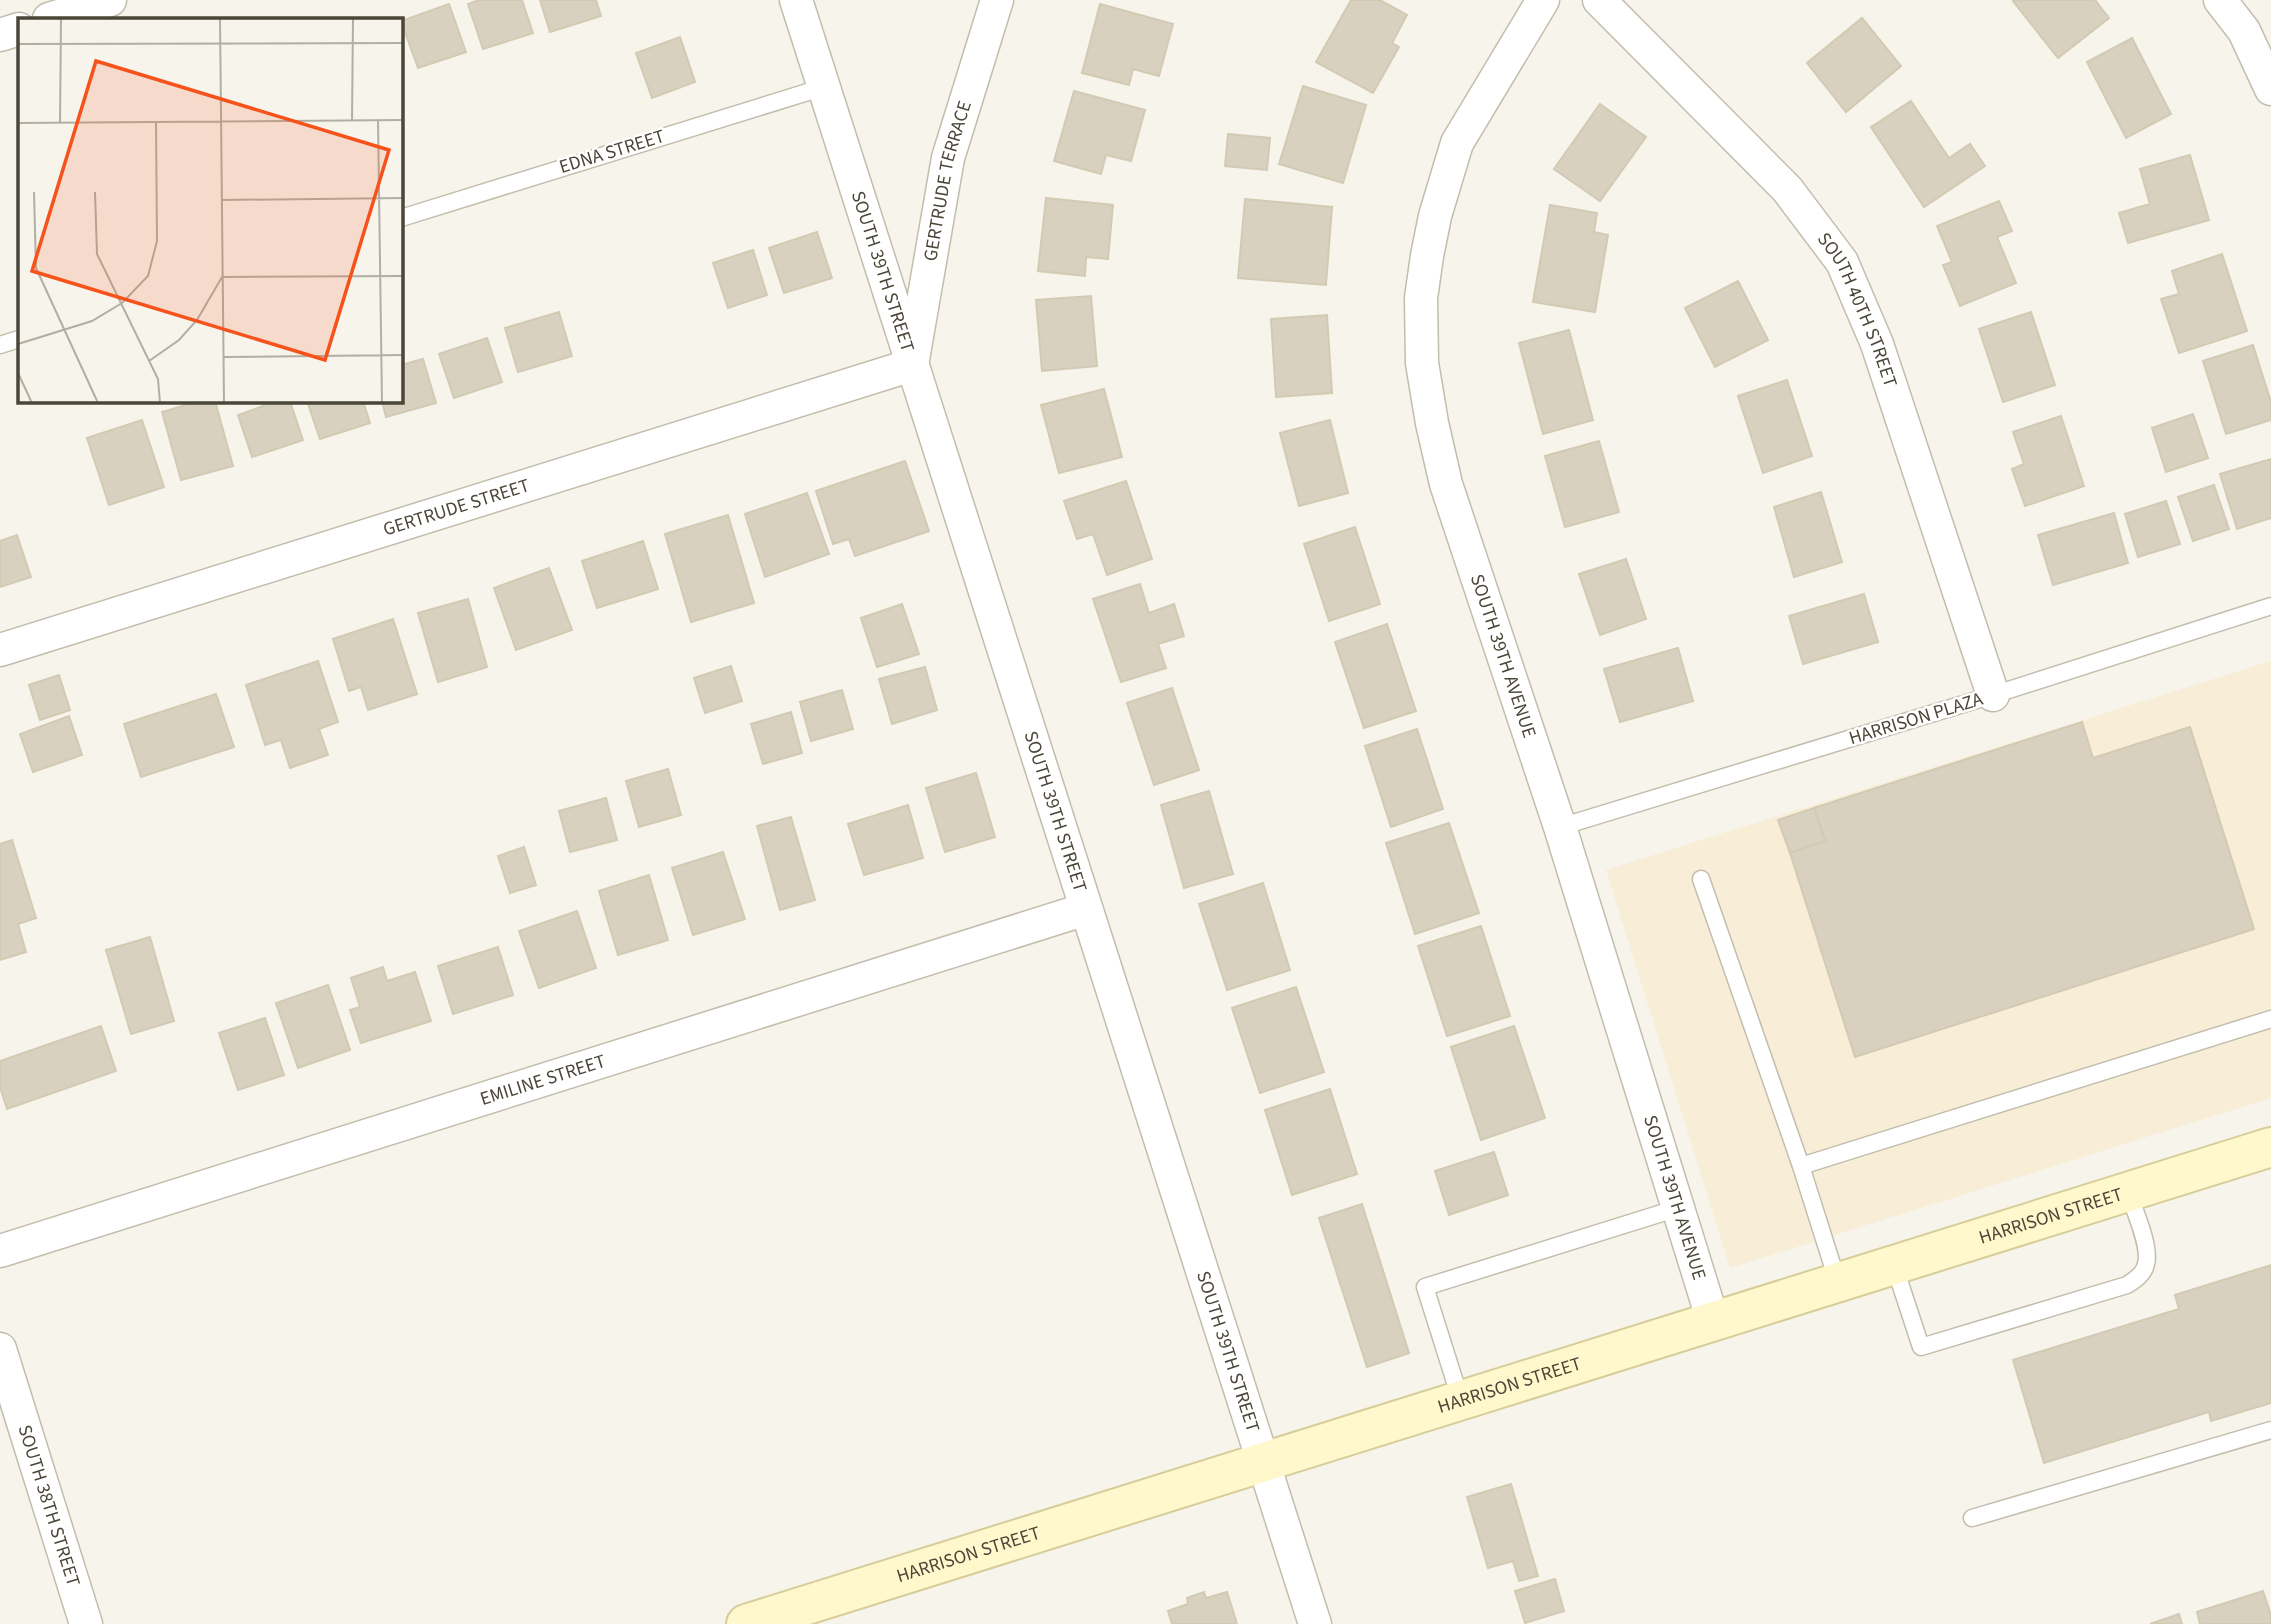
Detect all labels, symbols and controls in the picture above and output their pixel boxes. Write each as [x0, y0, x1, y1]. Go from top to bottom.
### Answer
inset map [18, 18, 402, 402]
street label: GERTRUDE TERRACE [917, 97, 978, 263]
street label: EDNA STREET [556, 123, 668, 181]
street label: SOUTH 39TH STREET [844, 187, 921, 355]
street label: SOUTH 40TH STREET [1811, 227, 1904, 391]
street label: GERTRUDE STREET [380, 472, 533, 543]
street label: SOUTH 39TH AVENUE [1463, 571, 1543, 741]
street label: HARRISON PLAZA [1846, 686, 1987, 752]
street label: SOUTH 39TH STREET [1017, 728, 1094, 896]
street label: EMILINE STREET [477, 1048, 609, 1113]
street label: SOUTH 39TH AVENUE [1637, 1112, 1713, 1283]
street label: HARRISON STREET [1975, 1181, 2126, 1251]
street label: SOUTH 39TH STREET [1190, 1268, 1266, 1436]
street label: HARRISON STREET [1434, 1350, 1585, 1420]
street label: SOUTH 38TH STREET [11, 1421, 87, 1590]
street label: HARRISON STREET [893, 1519, 1044, 1590]

